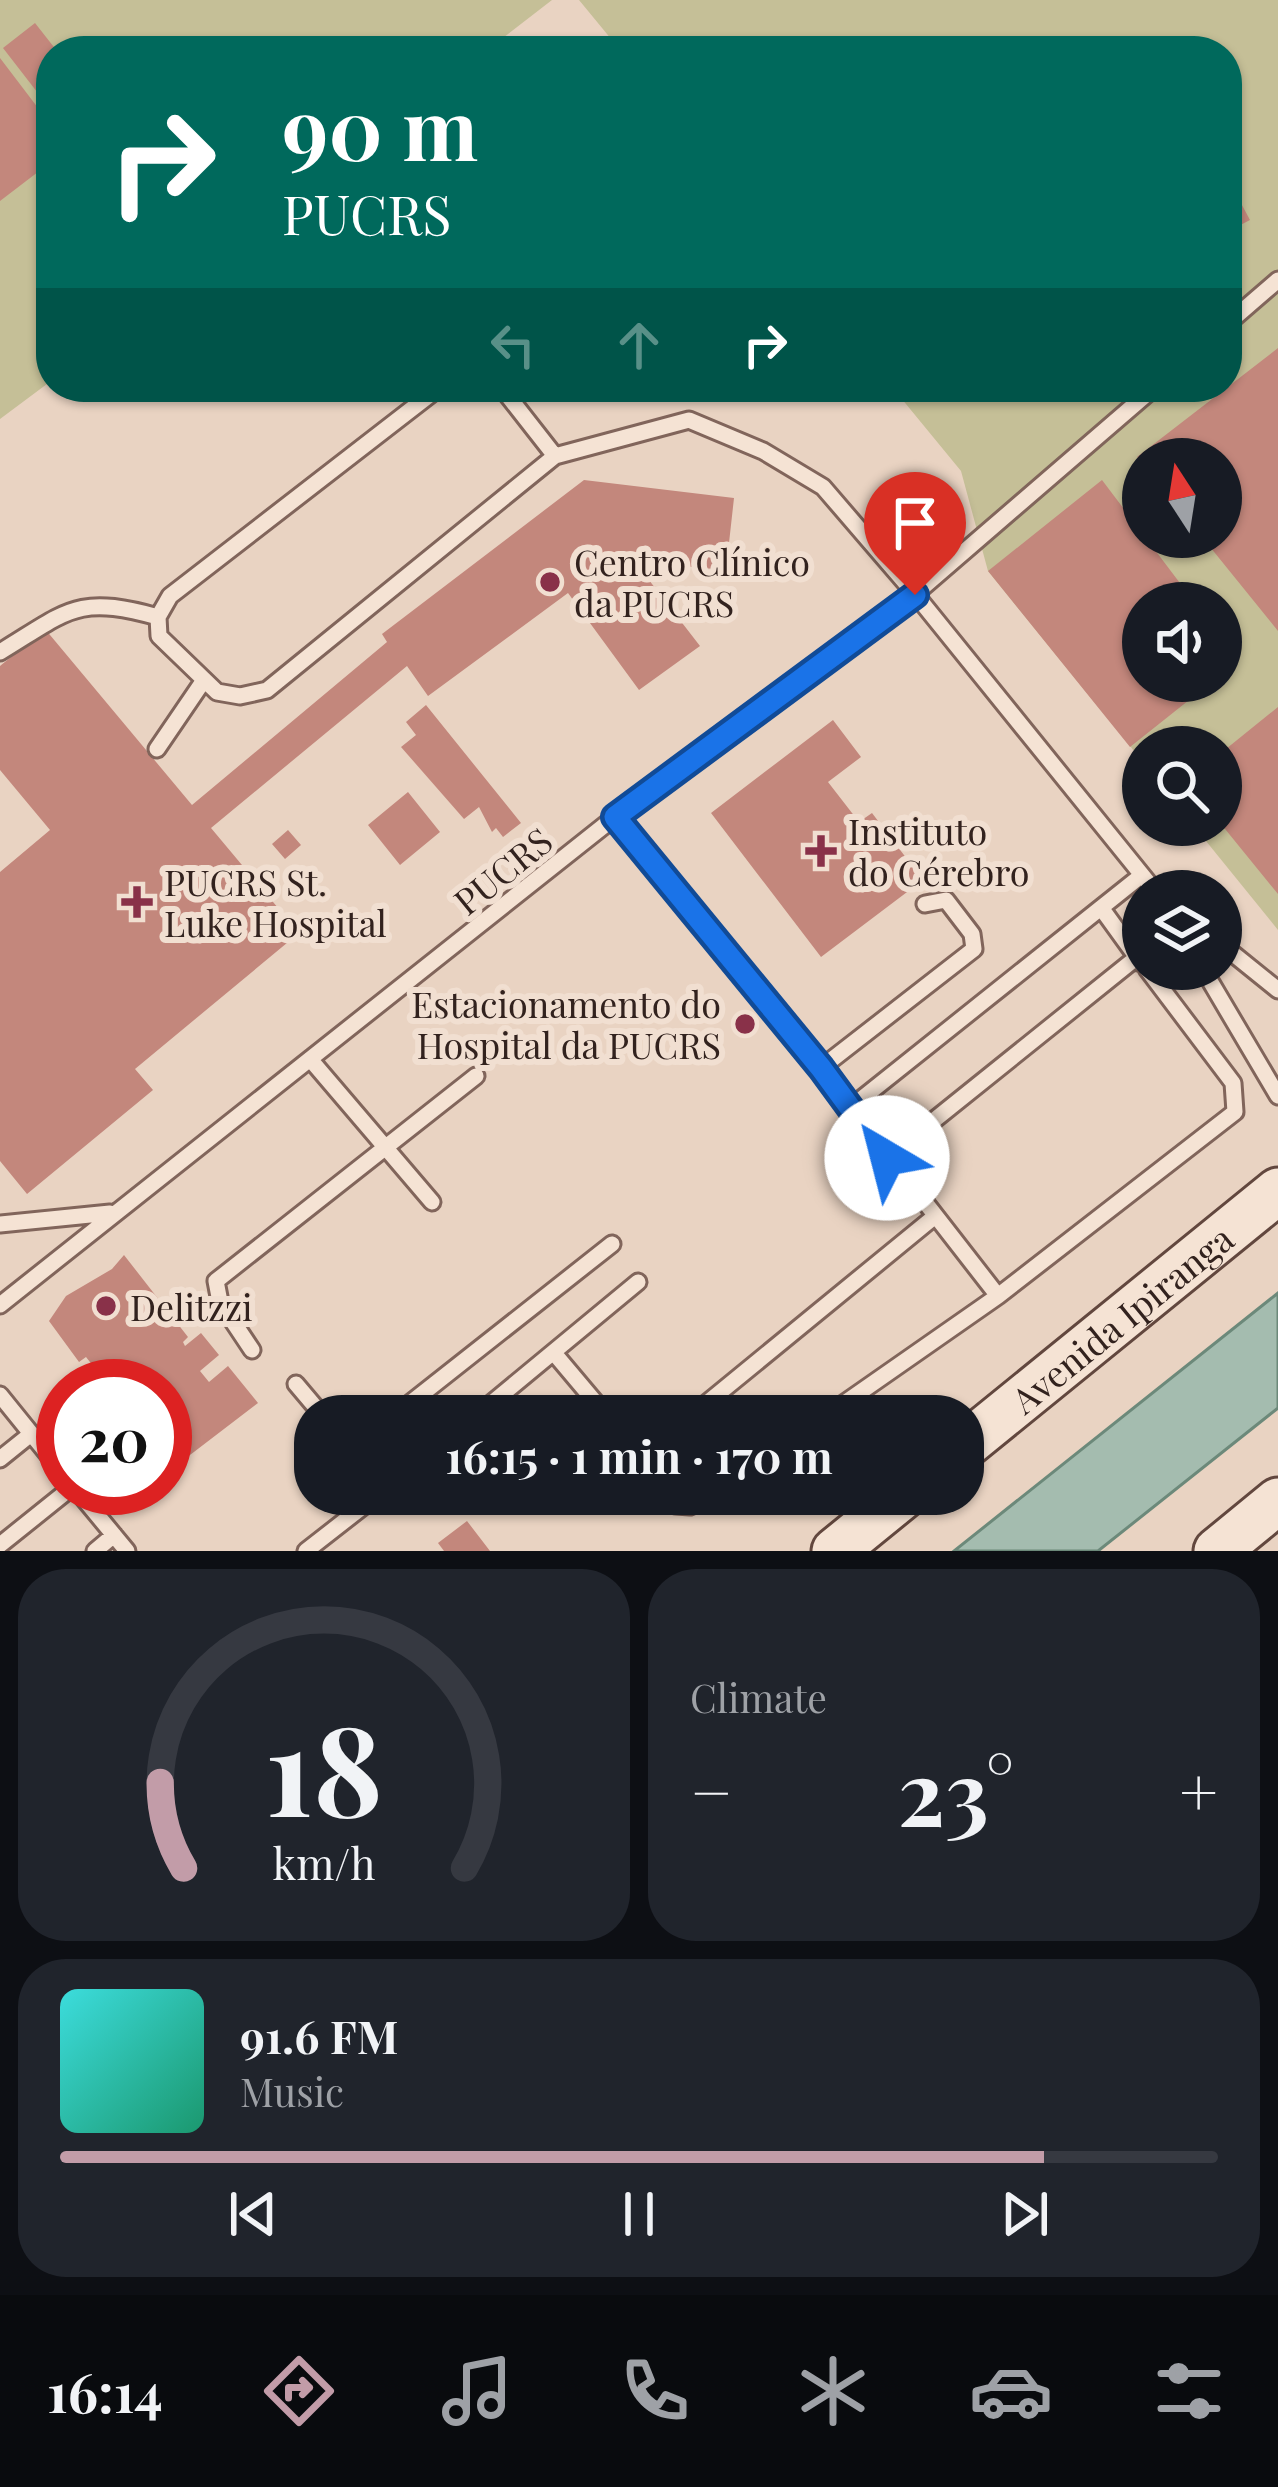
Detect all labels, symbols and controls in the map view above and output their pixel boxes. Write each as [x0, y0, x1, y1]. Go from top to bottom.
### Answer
text: 90 m [282, 70, 478, 182]
icon: right [84, 84, 240, 240]
text: PUCRS [282, 177, 451, 249]
icon: left [480, 312, 546, 378]
icon: ahead [606, 312, 672, 378]
icon: right [732, 312, 798, 378]
north arrow [1122, 438, 1242, 558]
map controls [1122, 438, 1242, 990]
pin [864, 472, 966, 595]
icon: arrive [882, 490, 948, 556]
place label: Centro Clínico da PUCRS [574, 537, 810, 626]
marker: Centro Clínico da PUCRS [537, 569, 563, 595]
button: sound [1122, 582, 1242, 702]
button: search [1122, 726, 1242, 846]
place label: Instituto do Cérebro [848, 806, 1029, 895]
street label: PUCRS [443, 816, 561, 924]
marker: Instituto do Cérebro [805, 835, 837, 867]
place label: PUCRS St. Luke Hospital [164, 857, 387, 946]
button: layers [1122, 870, 1242, 990]
marker: PUCRS St. Luke Hospital [121, 886, 153, 918]
place label: Estacionamento do Hospital da PUCRS [411, 979, 721, 1068]
marker: Estacionamento do Hospital da PUCRS [732, 1011, 758, 1037]
position arrow [824, 1095, 950, 1221]
street label: Avenida Ipiranga [1000, 1214, 1242, 1424]
place label: Delitzzi [130, 1282, 253, 1330]
marker: Delitzzi [93, 1293, 119, 1319]
speed limit sign: 20 [36, 1359, 192, 1515]
text: 16:15 · 1 min · 170 m [445, 1425, 833, 1485]
text: Climate [690, 1671, 827, 1723]
text: 18 [265, 1682, 383, 1848]
text: 23° [898, 1730, 1014, 1850]
text: − [690, 1746, 733, 1834]
text: + [1179, 1746, 1218, 1834]
text: km/h [273, 1834, 375, 1891]
text: 91.6 FM [240, 2005, 398, 2065]
text: Music [240, 2065, 344, 2117]
icon: previous [220, 2181, 286, 2247]
icon: pause [606, 2181, 672, 2247]
icon: next [992, 2181, 1058, 2247]
icon: directions [257, 2349, 341, 2433]
icon: music [435, 2349, 519, 2433]
icon: phone [613, 2349, 697, 2433]
icon: climate [791, 2349, 875, 2433]
icon: car [969, 2349, 1053, 2433]
icon: filters [1147, 2349, 1231, 2433]
text: 16:14 [47, 2355, 163, 2427]

